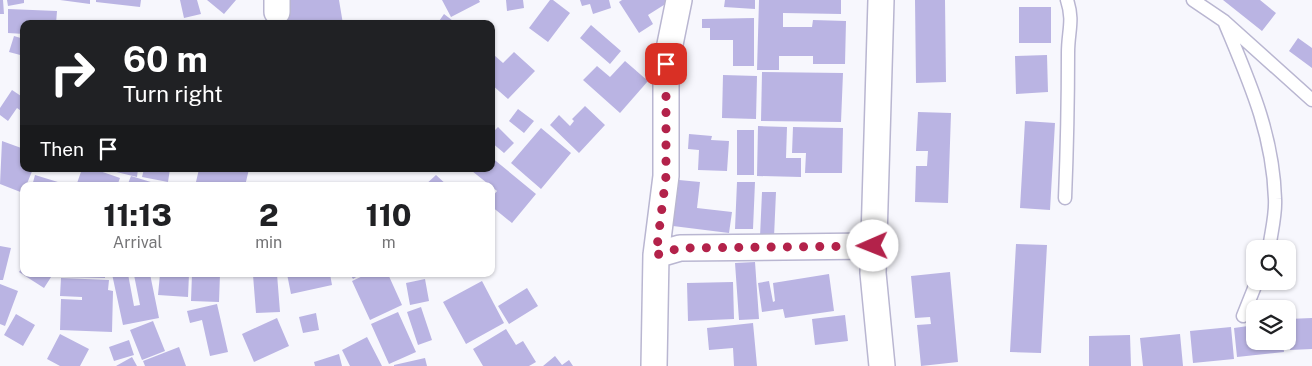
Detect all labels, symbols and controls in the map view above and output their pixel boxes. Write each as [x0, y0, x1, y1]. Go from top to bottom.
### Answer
text: 60 m [123, 39, 208, 80]
icon: right [40, 40, 105, 105]
pin [645, 43, 687, 85]
icon: arrive [652, 50, 680, 78]
text: Turn right [123, 81, 223, 107]
icon: arrive [94, 135, 122, 163]
text: Then [40, 138, 84, 160]
text: 11:13 [103, 197, 172, 233]
text: 2 [259, 197, 279, 233]
text: 110 [366, 197, 412, 233]
position arrow [846, 219, 898, 271]
text: Arrival [113, 233, 162, 252]
text: min [255, 233, 282, 252]
text: m [382, 233, 396, 252]
map controls [1246, 240, 1296, 350]
button: search [1246, 240, 1296, 290]
button: layers [1246, 300, 1296, 350]

